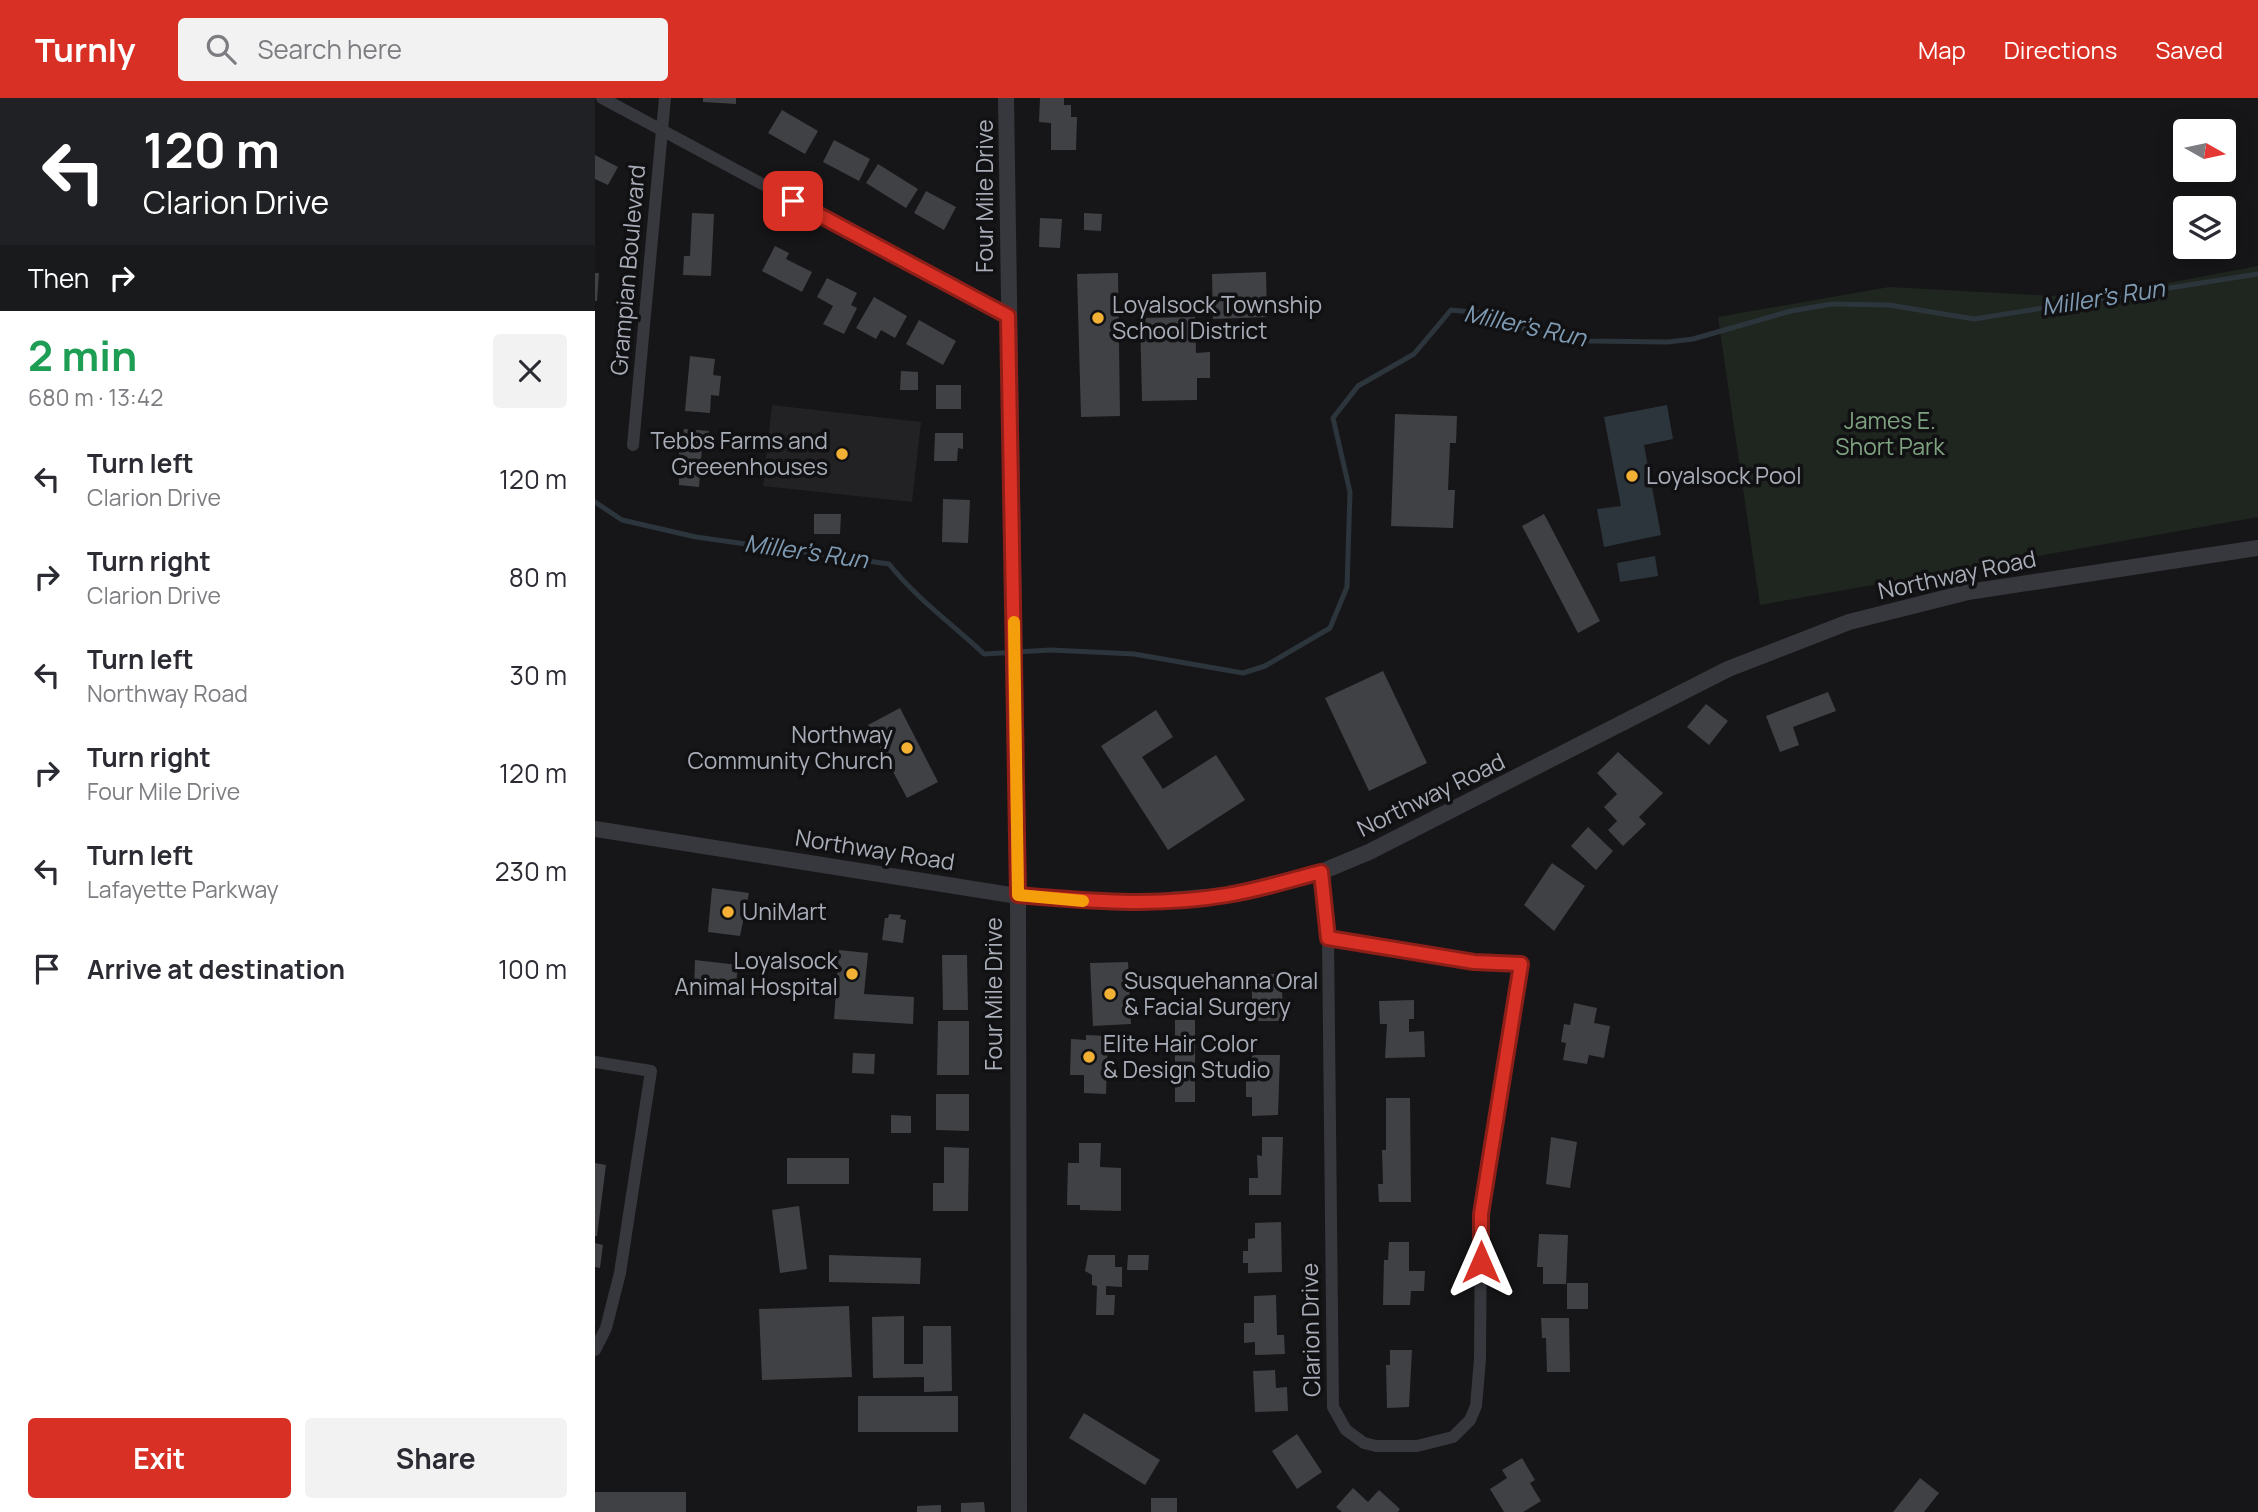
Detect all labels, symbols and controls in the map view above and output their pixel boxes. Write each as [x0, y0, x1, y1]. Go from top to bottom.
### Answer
search box [178, 18, 668, 81]
text: Turnly [35, 27, 136, 72]
icon: search [202, 30, 240, 68]
text: Search here [258, 31, 402, 67]
text: Map [1918, 33, 1966, 66]
text: Directions [2004, 33, 2117, 66]
text: Saved [2155, 33, 2223, 66]
text: 120 m [143, 116, 280, 183]
street label: Four Mile Drive [968, 119, 1000, 273]
north arrow [2173, 119, 2237, 182]
map controls [2173, 119, 2236, 259]
icon: left [28, 126, 119, 217]
street label: Grampian Boulevard [602, 163, 652, 377]
pin [763, 171, 823, 231]
text: Clarion Drive [143, 180, 329, 224]
icon: arrive [774, 182, 812, 220]
button: layers [2173, 196, 2236, 259]
icon: right [103, 259, 141, 297]
text: Then [28, 260, 89, 296]
water label: Miller's Run [2039, 270, 2167, 323]
place label: Loyalsock Township School District [1112, 288, 1322, 346]
water label: Miller's Run [1461, 295, 1590, 354]
marker: Loyalsock Township School District [1090, 310, 1106, 326]
text: 2 min [28, 326, 137, 384]
button: close [493, 334, 567, 408]
text: 680 m · 13:42 [28, 381, 163, 413]
park label: James E. Short Park [1835, 404, 1945, 462]
place label: Tebbs Farms and Greeenhouses [651, 424, 828, 482]
text: Turn left [87, 445, 194, 481]
marker: Tebbs Farms and Greeenhouses [834, 446, 850, 462]
place label: Loyalsock Pool [1646, 459, 1802, 491]
icon: left [28, 460, 66, 498]
text: 120 m [499, 461, 567, 497]
marker: Loyalsock Pool [1624, 468, 1640, 484]
text: Clarion Drive [87, 481, 221, 513]
water label: Miller's Run [742, 526, 871, 576]
street label: Northway Road [1875, 542, 2039, 606]
text: Turn right [87, 543, 211, 579]
icon: right [28, 558, 66, 596]
text: 80 m [509, 559, 567, 595]
text: Clarion Drive [87, 579, 221, 611]
text: Turn left [87, 641, 194, 677]
icon: left [28, 656, 66, 694]
text: 30 m [510, 657, 567, 693]
text: Northway Road [87, 677, 248, 709]
place label: Northway Community Church [687, 718, 893, 776]
text: Turn right [87, 739, 211, 775]
marker: Northway Community Church [899, 740, 915, 756]
street label: Northway Road [1351, 744, 1510, 844]
icon: right [28, 754, 66, 792]
text: 120 m [499, 755, 567, 791]
text: Four Mile Drive [87, 775, 240, 807]
street label: Northway Road [793, 821, 957, 877]
text: Turn left [87, 837, 194, 873]
icon: left [28, 852, 66, 890]
text: 230 m [495, 853, 567, 889]
text: Lafayette Parkway [87, 873, 279, 905]
place label: UniMart [742, 895, 827, 927]
marker: UniMart [720, 904, 736, 920]
street label: Four Mile Drive [977, 917, 1009, 1071]
place label: Loyalsock Animal Hospital [674, 944, 839, 1002]
icon: arrive [28, 950, 66, 988]
text: Arrive at destination [87, 951, 345, 987]
text: 100 m [498, 951, 567, 987]
place label: Susquehanna Oral & Facial Surgery [1124, 964, 1318, 1022]
marker: Loyalsock Animal Hospital [844, 966, 860, 982]
marker: Susquehanna Oral & Facial Surgery [1102, 986, 1118, 1002]
place label: Elite Hair Color & Design Studio [1103, 1027, 1270, 1085]
marker: Elite Hair Color & Design Studio [1081, 1049, 1097, 1065]
position arrow [1444, 1225, 1518, 1299]
street label: Clarion Drive [1293, 1263, 1327, 1397]
button: Exit [28, 1418, 291, 1498]
button: Share [305, 1418, 567, 1498]

